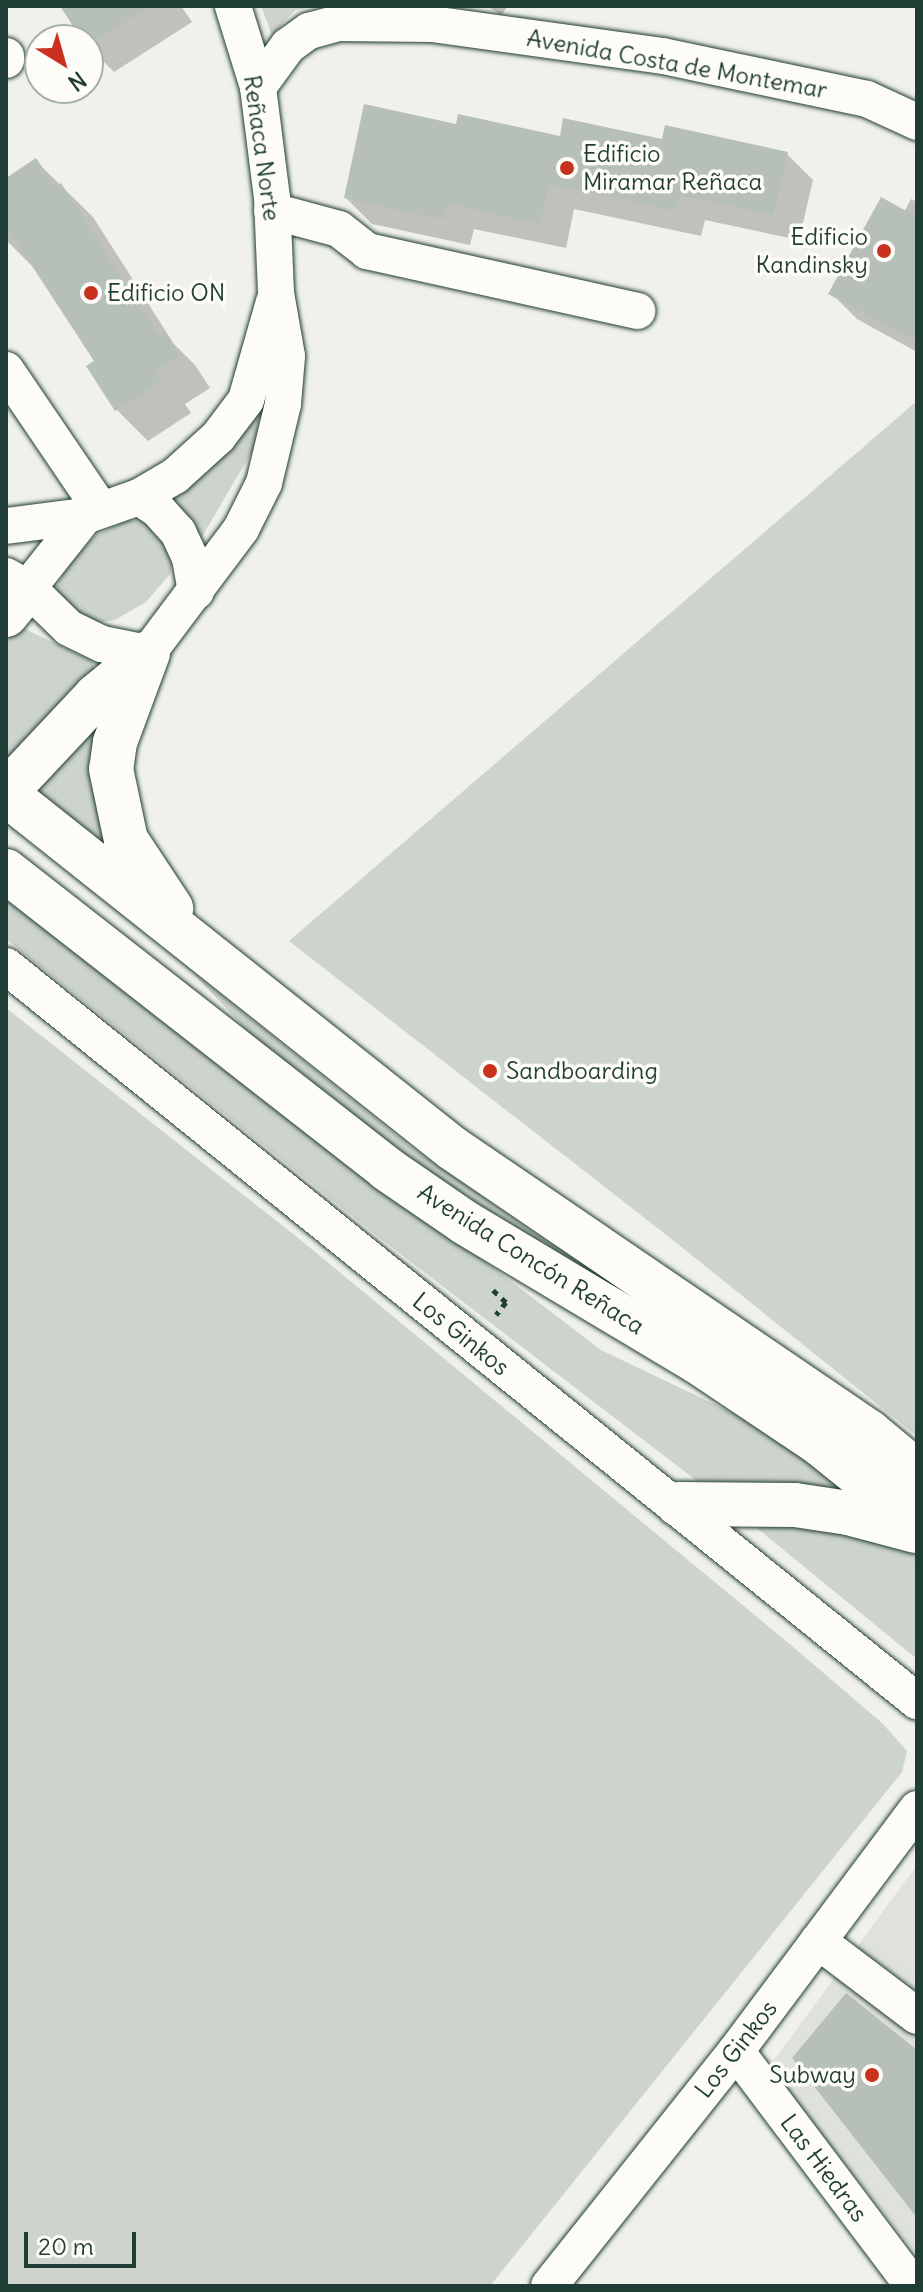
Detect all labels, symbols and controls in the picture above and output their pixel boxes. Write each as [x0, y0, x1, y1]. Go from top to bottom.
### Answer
street label: Avenida Costa de Montemar [525, 23, 829, 105]
north arrow [24, 24, 104, 104]
text: N [63, 66, 92, 97]
street label: Reñaca Norte [238, 73, 286, 223]
place label: Edificio Miramar Reñaca [583, 140, 762, 196]
marker: Edificio Miramar Reñaca [558, 159, 576, 177]
place label: Edificio Kandinsky [756, 223, 868, 279]
marker: Edificio Kandinsky [875, 242, 893, 260]
place label: Edificio ON [107, 279, 225, 307]
marker: Edificio ON [82, 284, 100, 302]
place label: Sandboarding [506, 1057, 658, 1085]
marker: Sandboarding [481, 1062, 499, 1080]
street label: Avenida Concón Reñaca [412, 1177, 650, 1341]
street label: Los Ginkos [407, 1286, 515, 1382]
street label: Los Ginkos [689, 1994, 783, 2104]
place label: Subway [769, 2061, 856, 2089]
marker: Subway [863, 2066, 881, 2084]
street label: Las Hiedras [774, 2109, 874, 2227]
scale bar [28, 2216, 140, 2266]
text: 20 m [38, 2231, 94, 2261]

